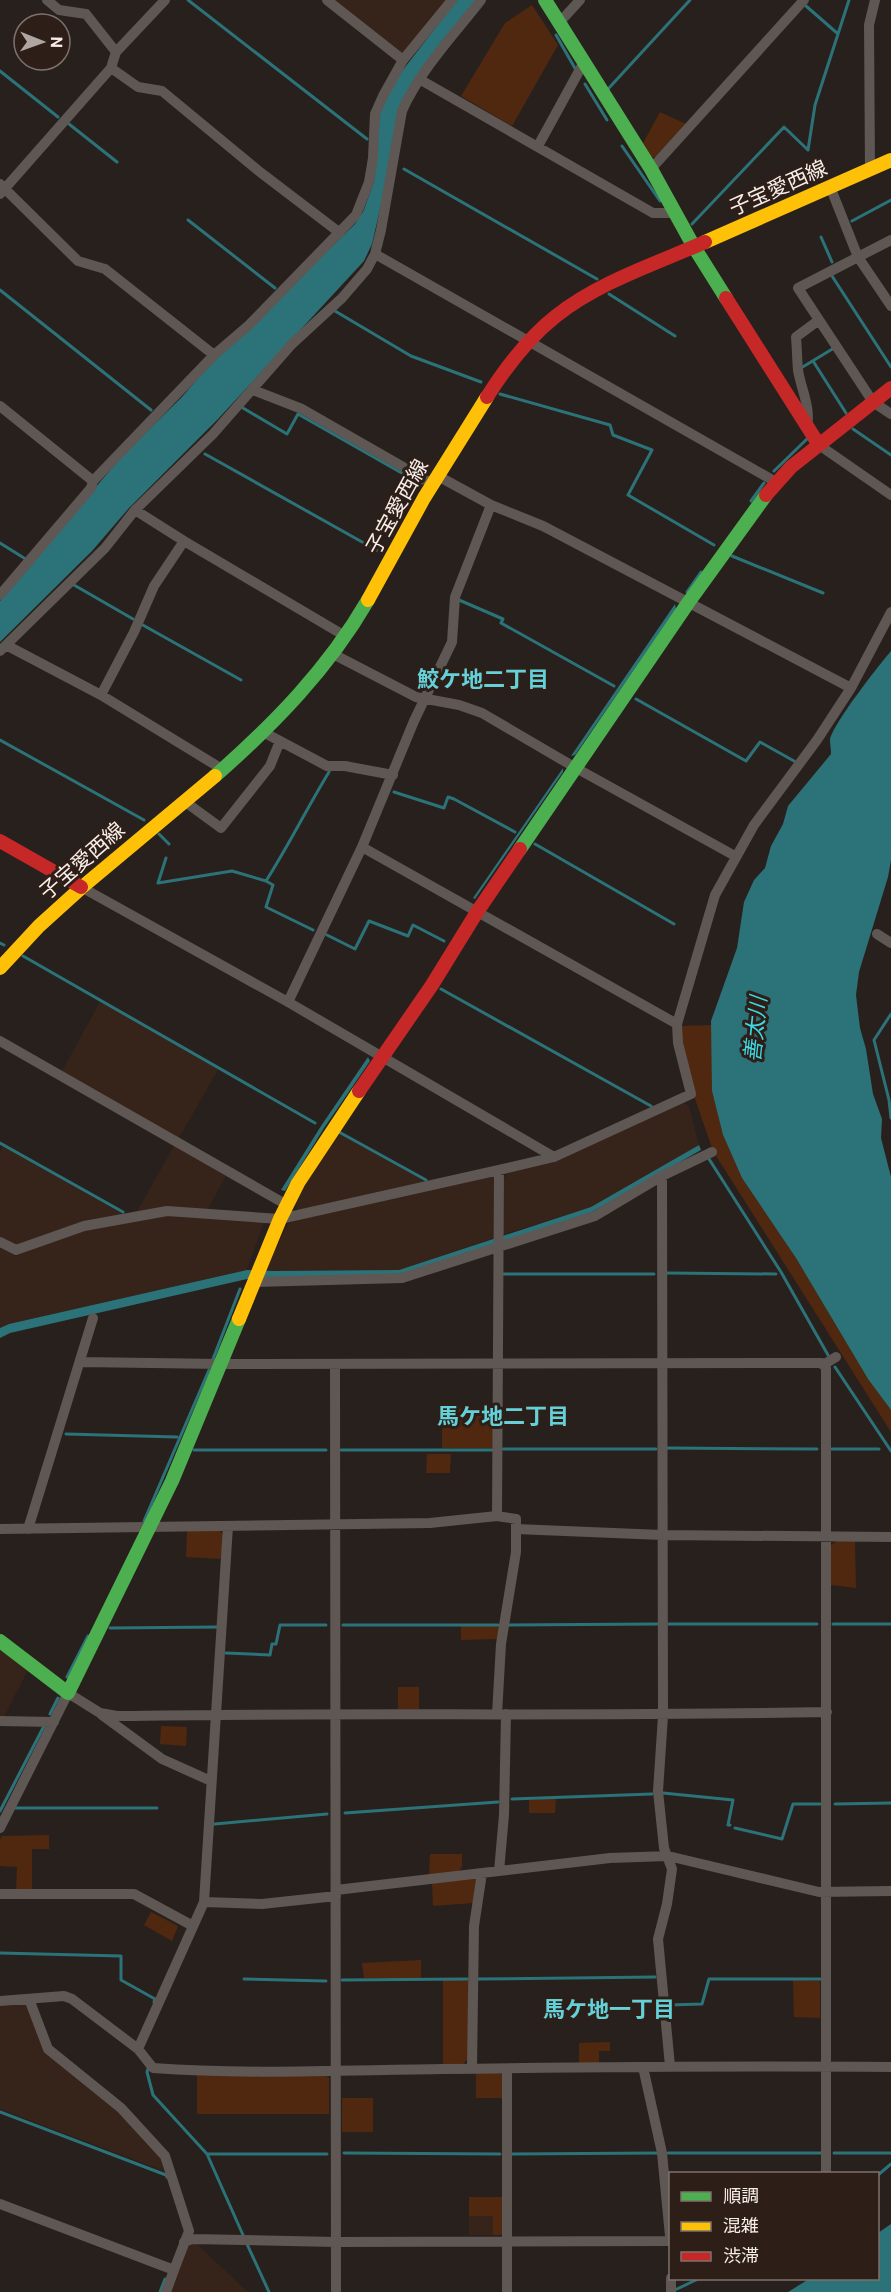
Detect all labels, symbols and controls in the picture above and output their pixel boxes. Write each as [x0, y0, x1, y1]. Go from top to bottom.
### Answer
north arrow [12, 12, 72, 72]
text: N [47, 36, 66, 48]
street label: 子宝愛西線 [725, 156, 831, 220]
street label: 子宝愛西線 [361, 455, 433, 559]
district label: 鮫ケ地二丁目 [417, 667, 549, 692]
street label: 子宝愛西線 [35, 818, 129, 904]
water label: 善太川 [740, 993, 772, 1063]
district label: 馬ケ地二丁目 [437, 1404, 569, 1429]
district label: 馬ケ地一丁目 [543, 1997, 675, 2022]
legend [669, 2172, 879, 2280]
text: 順調 [723, 2185, 759, 2206]
text: 混雑 [723, 2215, 759, 2236]
text: 渋滞 [723, 2245, 759, 2266]

